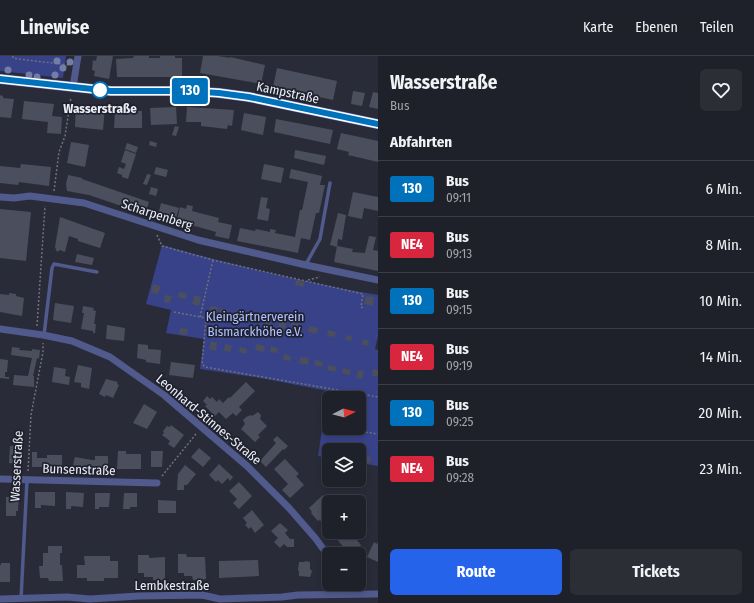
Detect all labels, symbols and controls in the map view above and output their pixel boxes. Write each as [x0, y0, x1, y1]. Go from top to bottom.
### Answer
text: Linewise [20, 16, 89, 39]
text: Karte [583, 19, 613, 36]
text: Ebenen [635, 19, 678, 36]
text: Teilen [700, 19, 734, 36]
button: heart [700, 69, 742, 111]
text: Wasserstraße [390, 71, 497, 94]
line badge: 130 [167, 78, 213, 104]
street label: Kampstraße [255, 79, 321, 106]
marker: Wasserstraße [91, 81, 109, 99]
text: 130 [180, 82, 200, 99]
text: Bus [390, 98, 409, 113]
place label: Wasserstraße [63, 101, 137, 116]
text: Abfahrten [390, 133, 452, 151]
text: Bus [446, 172, 469, 190]
text: 130 [402, 180, 422, 197]
text: 6 Min. [706, 180, 742, 198]
text: 09:11 [446, 190, 471, 205]
street label: Scharpenberg [119, 196, 195, 233]
text: Bus [446, 228, 469, 246]
text: NE4 [401, 236, 423, 253]
text: 8 Min. [705, 236, 742, 254]
text: 09:13 [446, 246, 472, 261]
text: Bus [446, 284, 469, 302]
text: 130 [402, 292, 422, 309]
text: 10 Min. [699, 292, 742, 310]
text: 09:15 [446, 302, 472, 317]
park label: Kleingärtnerverein Bismarckhöhe e.V. [206, 309, 304, 339]
text: Bus [446, 340, 469, 358]
text: NE4 [401, 348, 423, 365]
text: 14 Min. [700, 348, 742, 366]
text: 09:19 [446, 358, 473, 373]
street label: Leonhard-Stinnes-Straße [153, 371, 264, 468]
north arrow [322, 391, 366, 435]
map controls [322, 391, 366, 591]
text: Bus [446, 396, 469, 414]
text: 130 [402, 404, 422, 421]
text: 20 Min. [699, 404, 742, 422]
text: 09:25 [446, 414, 473, 429]
street label: Wasserstraße [7, 430, 26, 502]
button: layers [322, 443, 366, 487]
text: Bus [446, 452, 469, 470]
text: NE4 [401, 460, 423, 477]
text: 23 Min. [700, 460, 742, 478]
street label: Bunsenstraße [42, 461, 116, 478]
text: 09:28 [446, 470, 474, 485]
button: + [322, 495, 366, 539]
button: − [322, 547, 366, 591]
button: Route [390, 549, 562, 595]
button: Tickets [570, 549, 742, 595]
street label: Lembkestraße [135, 578, 209, 593]

